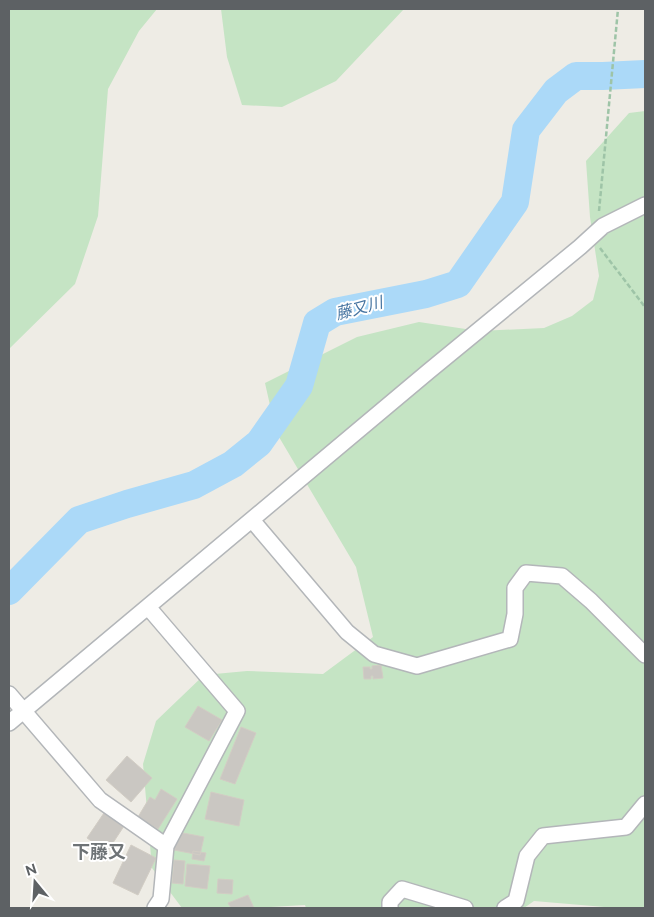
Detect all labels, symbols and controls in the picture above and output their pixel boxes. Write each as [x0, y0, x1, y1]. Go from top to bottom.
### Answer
water label: 藤又川 [333, 292, 387, 323]
district label: 下藤又 [72, 841, 126, 862]
north arrow [10, 857, 60, 907]
text: N [23, 860, 39, 879]

